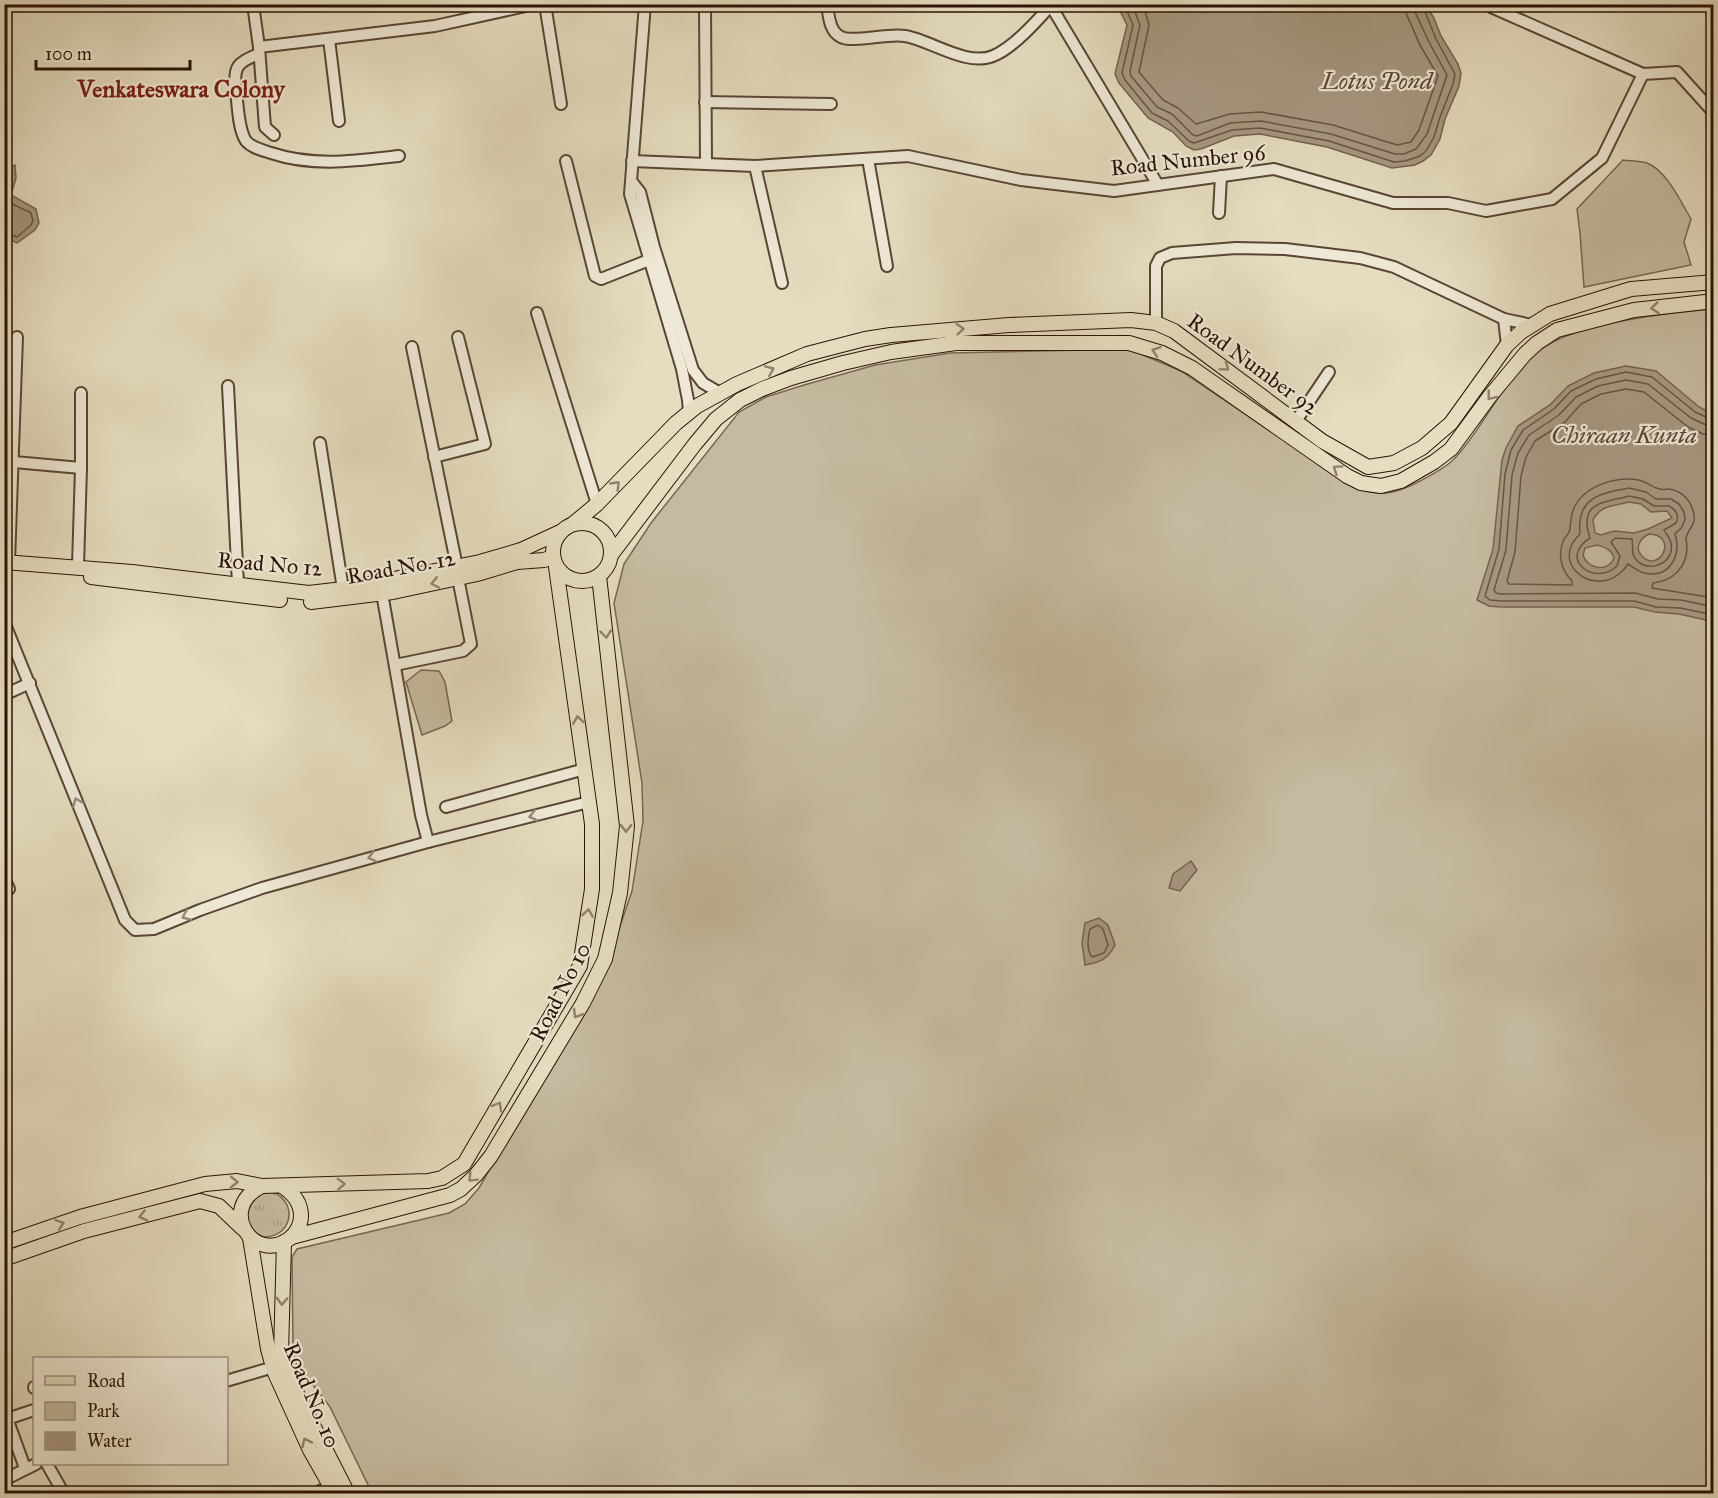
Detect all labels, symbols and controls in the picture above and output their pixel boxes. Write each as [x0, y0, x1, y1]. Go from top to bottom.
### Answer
scale bar [36, 33, 190, 71]
text: 100 m [45, 43, 92, 65]
water label: Lotus Pond [1320, 66, 1434, 96]
district label: Venkateswara Colony [76, 74, 287, 104]
street label: Road Number 96 [1109, 138, 1268, 182]
one-way arrow [1651, 301, 1660, 314]
street label: Road Number 92 [1182, 307, 1324, 421]
one-way arrow [955, 322, 964, 335]
one-way arrow [1151, 346, 1162, 359]
one-way arrow [1218, 360, 1229, 371]
one-way arrow [764, 365, 775, 377]
one-way arrow [1487, 389, 1498, 400]
water label: Chiraan Kunta [1551, 420, 1697, 450]
one-way arrow [1333, 465, 1344, 476]
one-way arrow [609, 481, 620, 491]
street label: Road No. 12 [344, 544, 458, 590]
street label: Road No 12 [216, 546, 324, 582]
one-way arrow [430, 576, 440, 589]
one-way arrow [599, 629, 611, 639]
one-way arrow [572, 715, 584, 724]
one-way arrow [72, 797, 84, 808]
one-way arrow [528, 808, 538, 821]
one-way arrow [620, 823, 632, 832]
one-way arrow [367, 850, 377, 863]
one-way arrow [181, 908, 192, 920]
one-way arrow [582, 909, 594, 918]
street label: Road No 10 [524, 938, 596, 1046]
one-way arrow [572, 1008, 584, 1018]
one-way arrow [491, 1102, 502, 1113]
one-way arrow [468, 1172, 479, 1182]
one-way arrow [229, 1176, 238, 1189]
one-way arrow [336, 1178, 345, 1191]
one-way arrow [138, 1209, 149, 1221]
one-way arrow [54, 1218, 65, 1231]
one-way arrow [276, 1296, 289, 1305]
street label: Road No. 10 [278, 1338, 346, 1452]
legend [33, 1357, 228, 1465]
text: Road [87, 1370, 125, 1392]
text: Park [87, 1400, 120, 1422]
text: Water [87, 1430, 132, 1452]
one-way arrow [302, 1438, 314, 1449]

